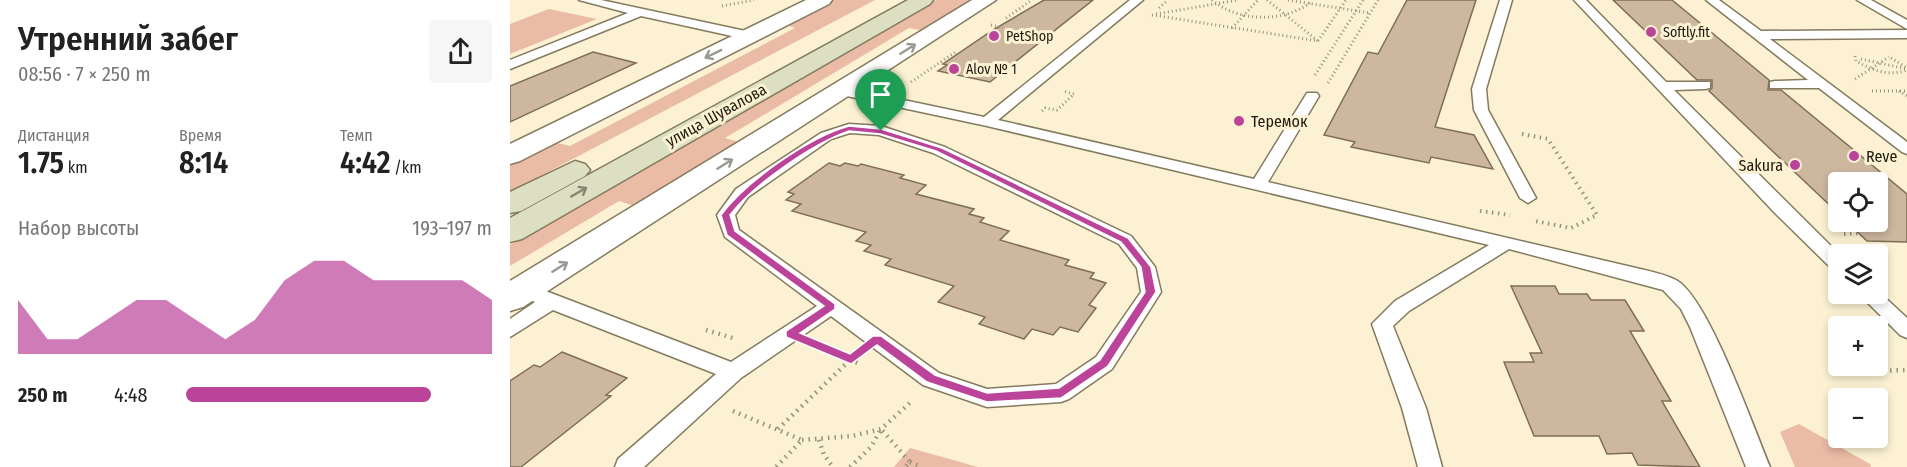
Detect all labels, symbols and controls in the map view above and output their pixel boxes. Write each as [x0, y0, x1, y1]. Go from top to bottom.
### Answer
text: Утренний забег [18, 19, 238, 59]
button: share [429, 20, 492, 83]
place label: Softly.fit [1663, 24, 1710, 41]
marker: Softly.fit [1644, 25, 1658, 39]
place label: PetShop [1006, 28, 1054, 45]
marker: PetShop [987, 29, 1001, 43]
one-way arrow [899, 43, 916, 55]
one-way arrow [704, 49, 722, 61]
place label: Alov № 1 [966, 61, 1017, 78]
text: 08:56 · 7 × 250 m [18, 62, 151, 86]
marker: Alov № 1 [947, 62, 961, 76]
pin [855, 69, 906, 131]
icon: arrive [864, 78, 897, 111]
street label: улица Шувалова [662, 79, 770, 151]
place label: Теремок [1251, 112, 1308, 131]
marker: Теремок [1232, 114, 1246, 128]
text: Дистанция [18, 126, 90, 145]
text: Время [179, 126, 222, 145]
text: Темп [340, 126, 373, 145]
text: 1.75 [18, 145, 64, 181]
text: 8:14 [179, 145, 228, 181]
text: 4:42 [340, 145, 391, 181]
place label: Reve [1866, 147, 1897, 166]
marker: Reve [1847, 149, 1861, 163]
place label: Sakura [1739, 156, 1783, 175]
text: km [64, 158, 88, 177]
text: /km [391, 158, 422, 177]
one-way arrow [716, 158, 733, 170]
marker: Sakura [1788, 158, 1802, 172]
map controls [1828, 172, 1888, 448]
button: locate [1828, 172, 1888, 232]
one-way arrow [570, 186, 587, 198]
text: Набор высоты [18, 216, 139, 240]
text: 193–197 m [412, 216, 492, 240]
button: layers [1828, 244, 1888, 304]
one-way arrow [551, 261, 568, 273]
button: + [1828, 316, 1888, 376]
text: 250 m [18, 383, 67, 407]
text: 4:48 [114, 383, 148, 407]
button: − [1828, 388, 1888, 448]

